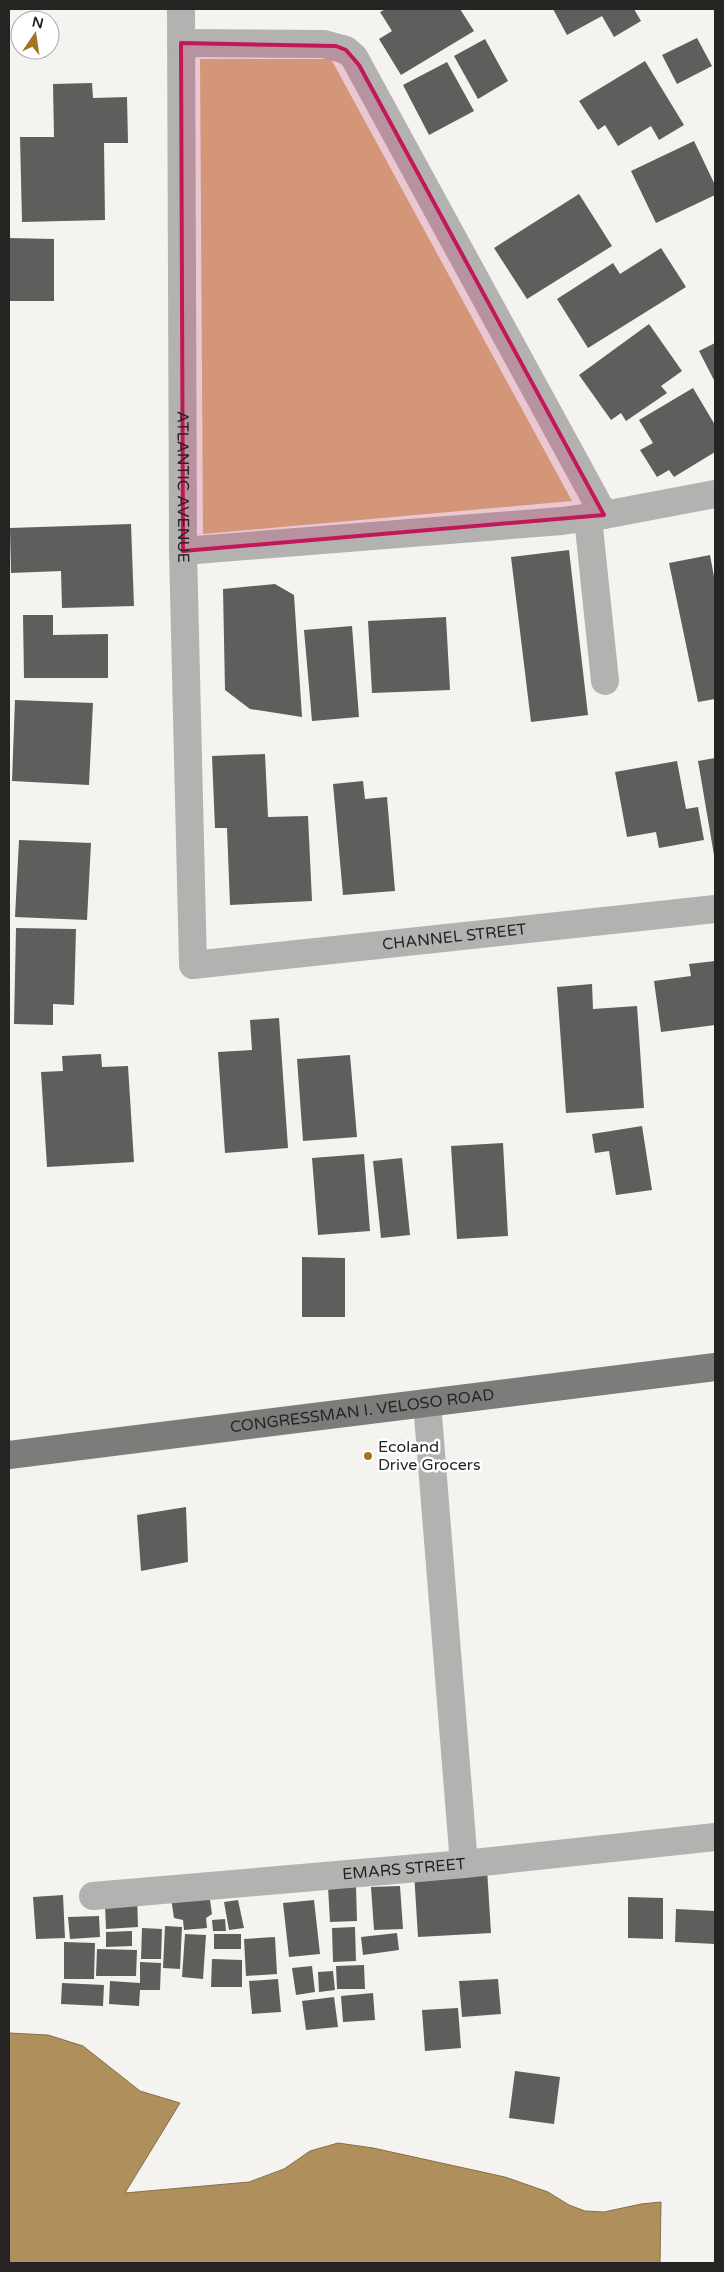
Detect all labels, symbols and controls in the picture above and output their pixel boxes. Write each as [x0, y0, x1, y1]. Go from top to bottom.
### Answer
north arrow [10, 10, 60, 60]
text: N [30, 13, 45, 32]
street label: ATLANTIC AVENUE [172, 411, 193, 563]
street label: CHANNEL STREET [381, 919, 528, 955]
street label: CONGRESSMAN I. VELOSO ROAD [229, 1385, 496, 1437]
place label: Ecoland Drive Grocers [378, 1437, 481, 1475]
marker: Ecoland Drive Grocers [362, 1450, 374, 1462]
street label: EMARS STREET [341, 1854, 467, 1884]

